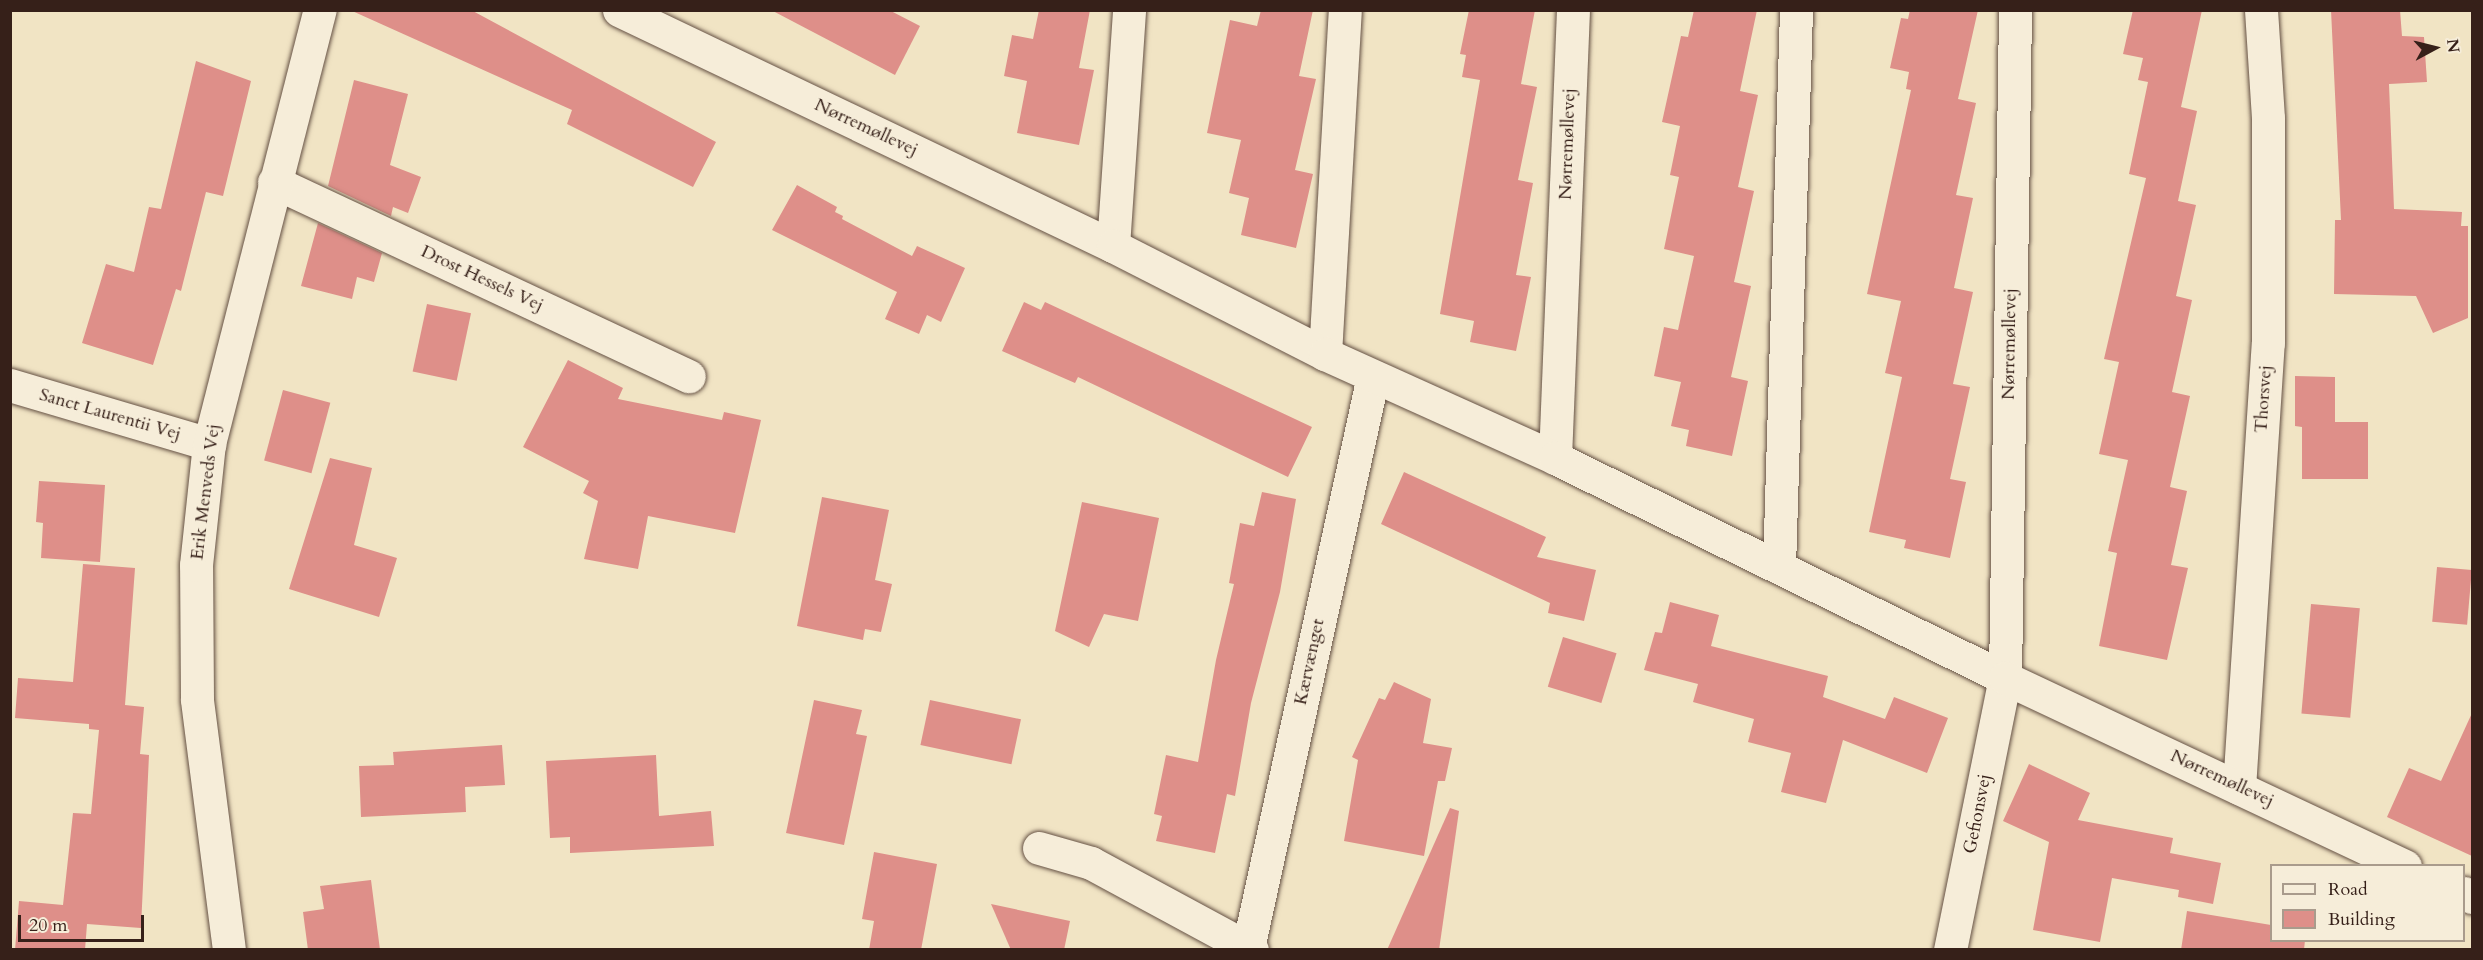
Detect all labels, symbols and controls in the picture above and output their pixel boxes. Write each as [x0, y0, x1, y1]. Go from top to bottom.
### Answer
north arrow [2405, 18, 2465, 78]
text: N [2441, 38, 2465, 54]
street label: Nørremøllevej [1555, 88, 1581, 200]
street label: Nørremøllevej [811, 95, 921, 161]
street label: Drost Hessels Vej [417, 241, 547, 317]
street label: Nørremøllevej [1998, 288, 2022, 400]
street label: Thorsvej [2251, 364, 2277, 434]
street label: Sanct Laurentii Vej [37, 384, 183, 446]
street label: Erik Menveds Vej [187, 423, 225, 561]
street label: Kærvænget [1290, 617, 1330, 707]
street label: Nørremøllevej [2167, 746, 2277, 812]
street label: Gefionsvej [1960, 772, 1996, 856]
legend [2270, 864, 2465, 942]
text: Road [2328, 877, 2368, 902]
scale bar [21, 903, 147, 941]
text: Building [2328, 907, 2395, 932]
text: 20 m [29, 913, 68, 938]

